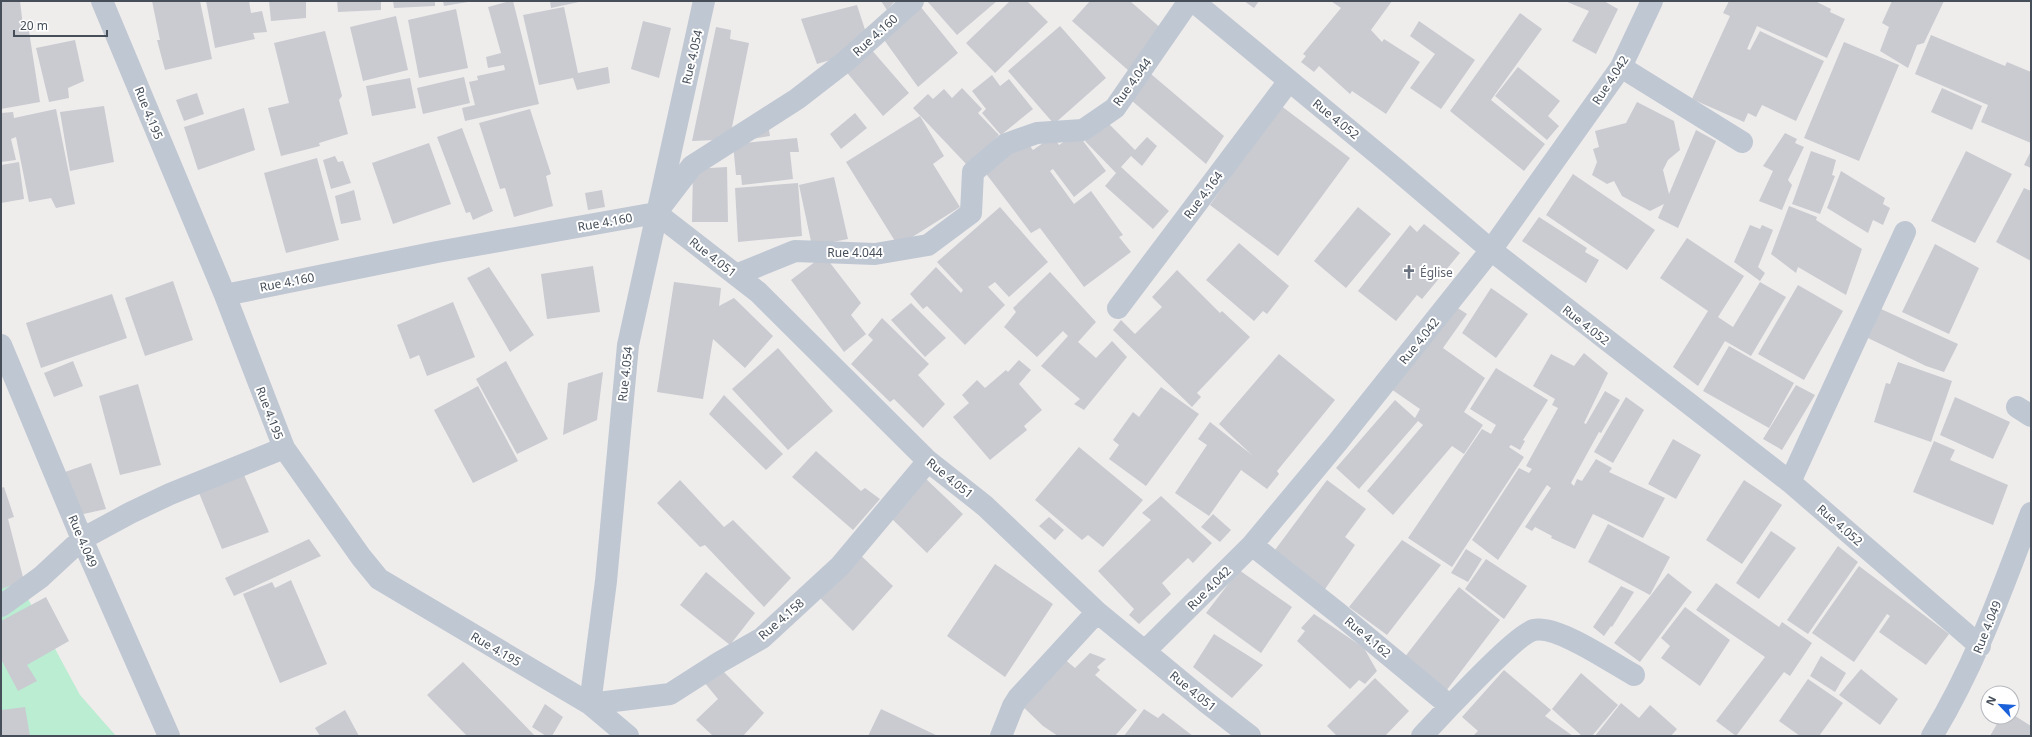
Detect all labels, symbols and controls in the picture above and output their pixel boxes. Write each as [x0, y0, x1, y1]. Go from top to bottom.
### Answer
street label: Rue 4.160 [849, 10, 901, 60]
scale bar [14, 12, 107, 38]
text: 20 m [20, 17, 48, 34]
street label: Rue 4.054 [677, 28, 707, 86]
street label: Rue 4.042 [1588, 52, 1632, 108]
street label: Rue 4.044 [1109, 54, 1155, 109]
street label: Rue 4.195 [131, 84, 167, 142]
street label: Rue 4.052 [1309, 95, 1363, 143]
street label: Rue 4.164 [1180, 168, 1227, 222]
street label: Rue 4.160 [576, 209, 634, 235]
street label: Rue 4.051 [686, 233, 740, 281]
street label: Rue 4.044 [827, 244, 883, 261]
church icon: Église [1401, 264, 1417, 280]
place label: Église [1420, 264, 1453, 281]
street label: Rue 4.160 [258, 268, 316, 296]
street label: Rue 4.052 [1559, 301, 1613, 349]
street label: Rue 4.042 [1395, 314, 1443, 368]
street label: Rue 4.054 [614, 345, 636, 402]
street label: Rue 4.195 [252, 384, 288, 442]
street label: Rue 4.051 [923, 454, 977, 502]
street label: Rue 4.052 [1813, 500, 1867, 550]
street label: Rue 4.049 [64, 512, 102, 570]
street label: Rue 4.042 [1183, 562, 1235, 614]
street label: Rue 4.158 [754, 594, 808, 644]
street label: Rue 4.049 [1969, 598, 2005, 656]
street label: Rue 4.162 [1341, 613, 1395, 661]
street label: Rue 4.195 [468, 628, 524, 670]
street label: Rue 4.051 [1166, 667, 1220, 715]
north arrow [1980, 685, 2020, 725]
text: N [1982, 693, 1999, 708]

